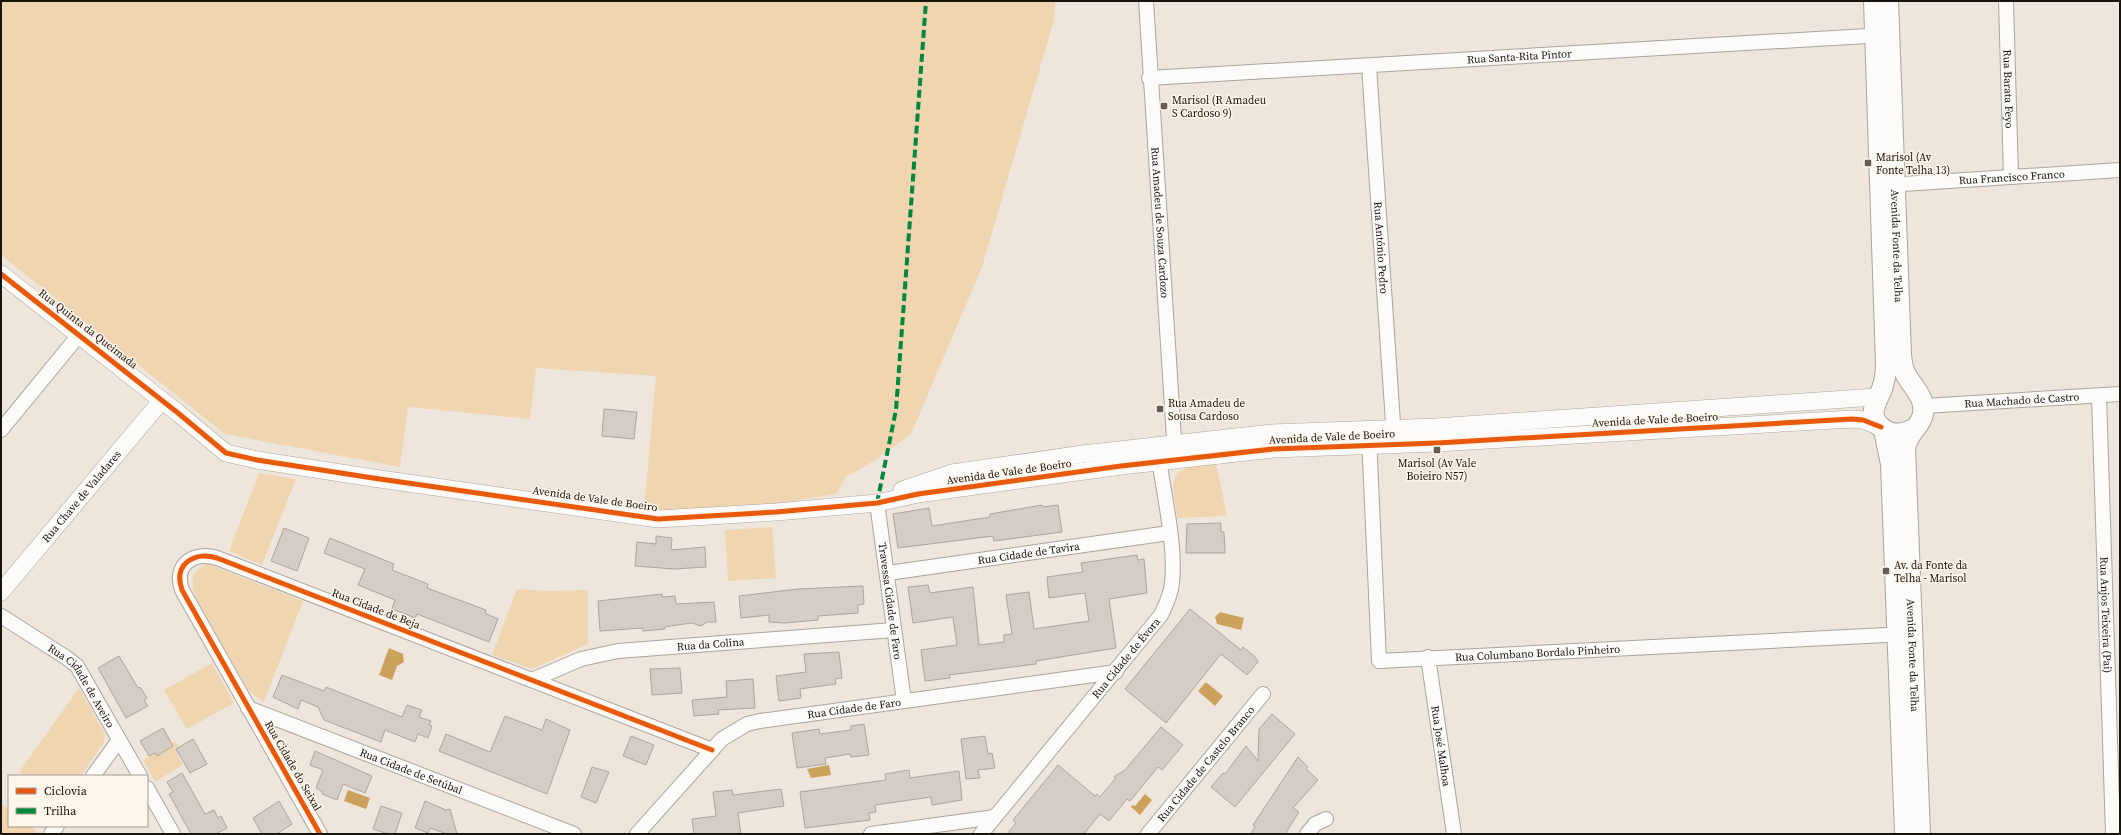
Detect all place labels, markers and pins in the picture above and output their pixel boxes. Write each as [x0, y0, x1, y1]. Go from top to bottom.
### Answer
place label: Marisol (R Amadeu S Cardoso 9) [1172, 93, 1267, 121]
marker: Marisol (R Amadeu S Cardoso 9) [1159, 101, 1169, 111]
place label: Marisol (Av Fonte Telha 13) [1876, 150, 1950, 178]
marker: Marisol (Av Fonte Telha 13) [1863, 158, 1873, 168]
place label: Rua Amadeu de Sousa Cardoso [1168, 396, 1245, 424]
marker: Rua Amadeu de Sousa Cardoso [1155, 404, 1165, 414]
marker: Marisol (Av Vale Boieiro N57) [1432, 445, 1442, 455]
place label: Marisol (Av Vale Boieiro N57) [1398, 456, 1477, 484]
place label: Av. da Fonte da Telha - Marisol [1894, 558, 1968, 586]
marker: Av. da Fonte da Telha - Marisol [1881, 566, 1891, 576]

